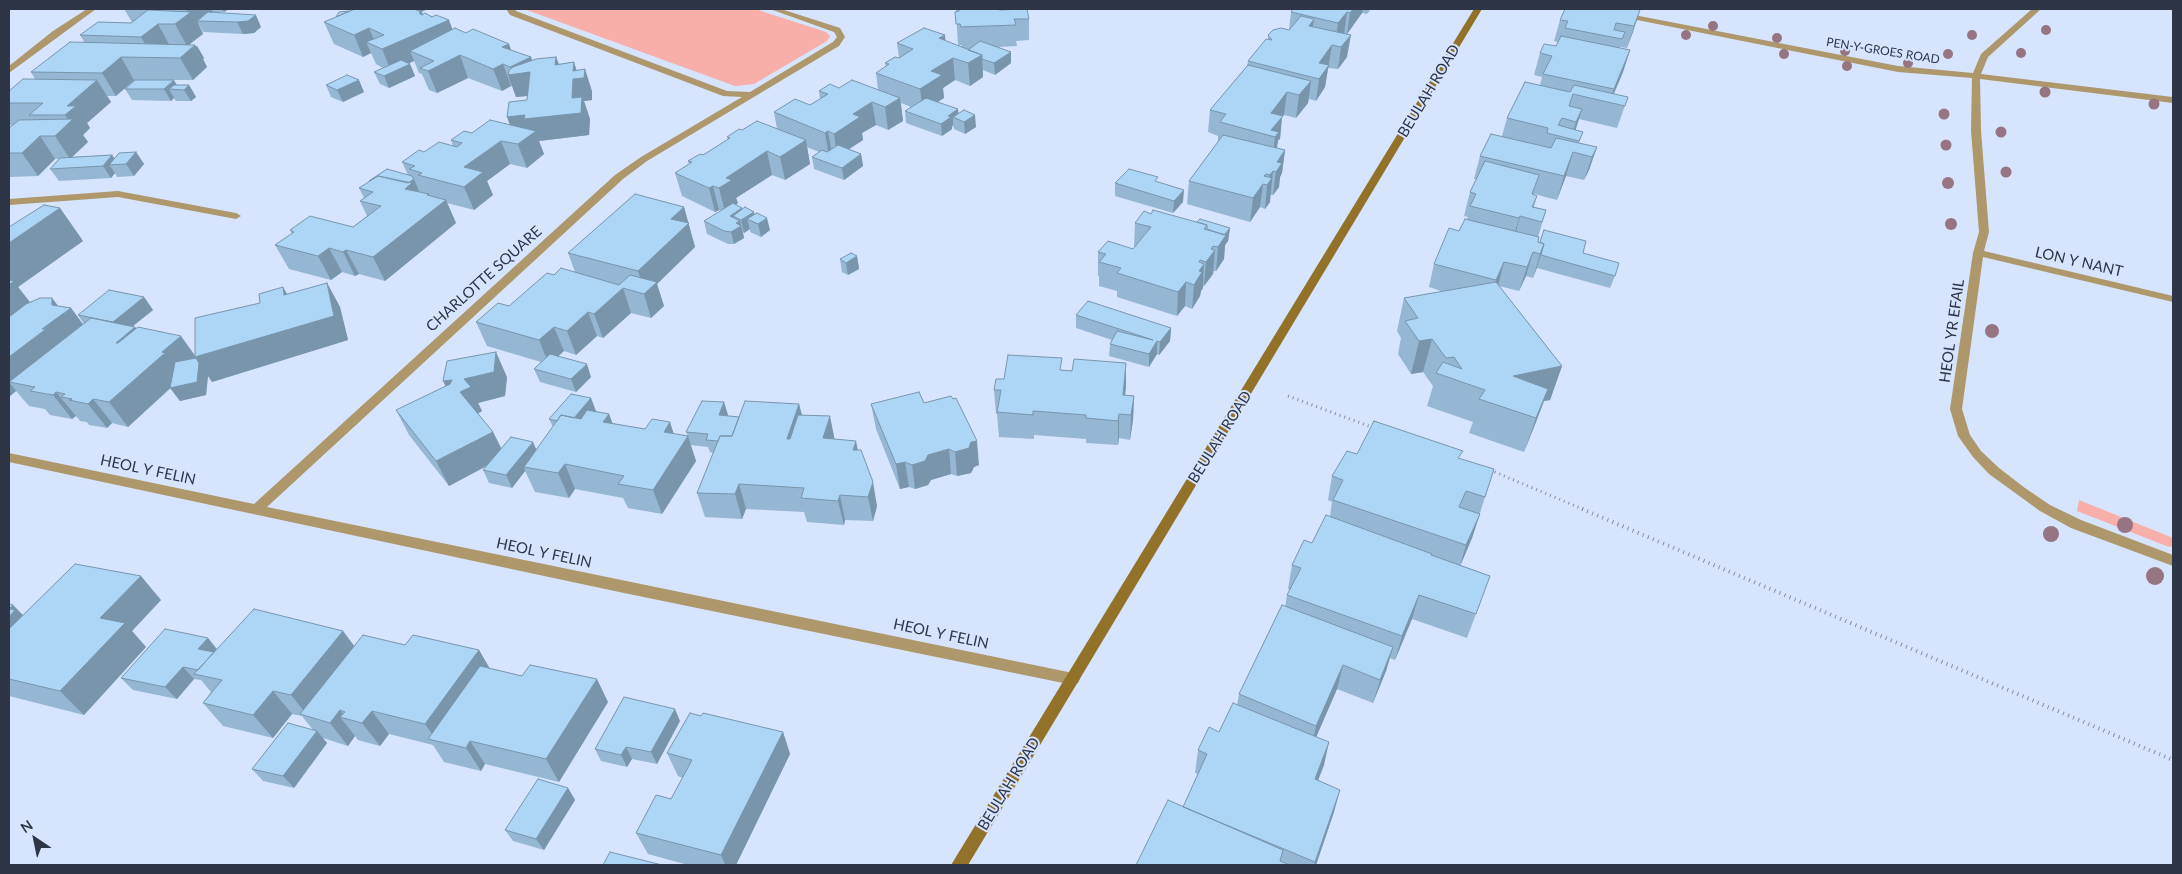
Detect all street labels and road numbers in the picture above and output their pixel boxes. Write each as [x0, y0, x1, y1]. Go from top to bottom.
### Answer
street label: PEN-Y-GROES ROAD [1825, 35, 1941, 67]
street label: BEULAH ROAD [1394, 41, 1464, 141]
street label: CHARLOTTE SQUARE [423, 222, 545, 336]
street label: LON Y NANT [2033, 243, 2125, 281]
street label: HEOL YR EFAIL [1936, 278, 1968, 384]
street label: BEULAH ROAD [1185, 388, 1255, 486]
street label: HEOL Y FELIN [99, 451, 197, 489]
street label: HEOL Y FELIN [495, 534, 593, 572]
street label: HEOL Y FELIN [892, 615, 990, 653]
street label: BEULAH ROAD [974, 734, 1044, 834]

